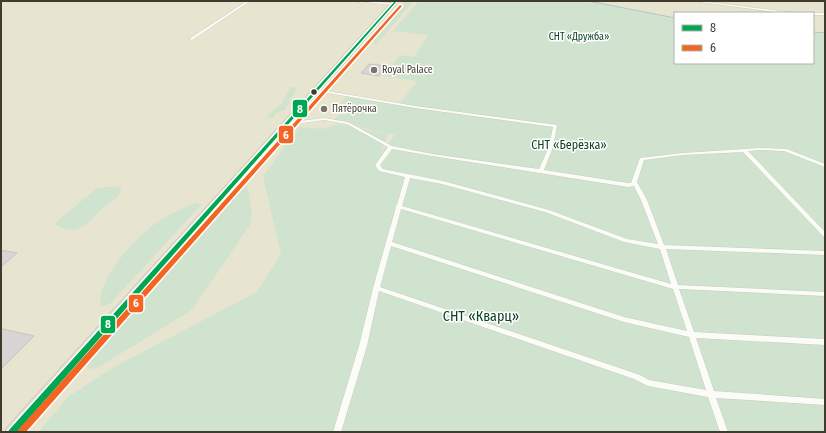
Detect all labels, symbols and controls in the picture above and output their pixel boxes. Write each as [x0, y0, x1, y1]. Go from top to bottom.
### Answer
legend [674, 12, 814, 64]
text: 8 [710, 21, 716, 35]
park label: СНТ «Дружба» [549, 31, 609, 43]
text: 6 [710, 41, 716, 55]
place label: Royal Palace [382, 64, 433, 76]
marker: Royal Palace [369, 65, 379, 75]
unlabelled marker [309, 87, 319, 97]
line badge: 8 [292, 99, 308, 118]
text: 8 [297, 103, 303, 116]
place label: Пятёрочка [332, 103, 377, 115]
marker: Пятёрочка [319, 104, 329, 114]
line badge: 6 [278, 125, 294, 144]
text: 6 [283, 129, 289, 142]
park label: СНТ «Берёзка» [531, 138, 607, 152]
line badge: 6 [128, 294, 144, 313]
text: 6 [133, 297, 139, 310]
park label: СНТ «Кварц» [443, 308, 519, 325]
line badge: 8 [100, 315, 116, 334]
text: 8 [105, 318, 111, 331]

